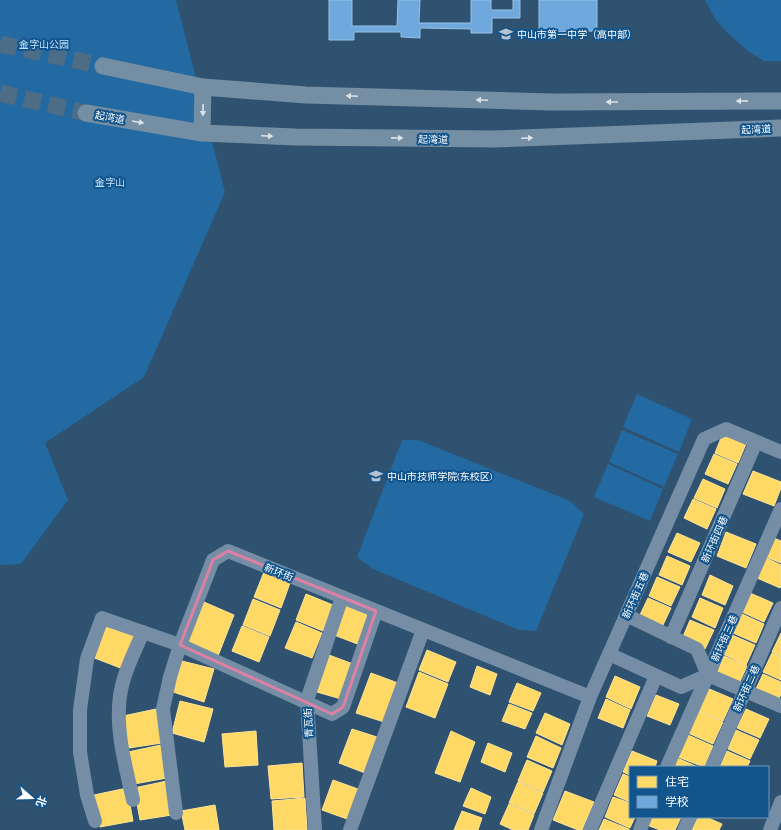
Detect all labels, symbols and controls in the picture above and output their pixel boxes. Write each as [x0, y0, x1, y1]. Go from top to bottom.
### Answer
school or university icon: 中山市第一中学（高中部） [498, 26, 514, 42]
place label: 中山市第一中学（高中部） [517, 29, 637, 40]
park label: 金字山公园 [19, 39, 69, 50]
one-way arrow [346, 93, 358, 100]
one-way arrow [475, 97, 488, 103]
one-way arrow [735, 98, 748, 104]
one-way arrow [605, 99, 618, 105]
one-way arrow [200, 104, 206, 117]
street label: 起湾道 [94, 109, 126, 126]
one-way arrow [132, 119, 144, 125]
street label: 起湾道 [741, 123, 771, 136]
one-way arrow [261, 132, 273, 139]
street label: 起湾道 [418, 134, 448, 145]
one-way arrow [391, 135, 404, 141]
one-way arrow [521, 135, 534, 141]
park label: 金字山 [95, 177, 125, 188]
school or university icon: 中山市技师学院(东校区) [368, 468, 384, 484]
place label: 中山市技师学院(东校区) [387, 471, 493, 482]
street label: 新环街四巷 [699, 514, 730, 564]
street label: 新环街 [263, 562, 295, 583]
street label: 新环街五巷 [620, 570, 651, 620]
street label: 新环街三巷 [709, 613, 740, 663]
street label: 新环街二巷 [731, 663, 762, 713]
street label: 青瓦街 [302, 708, 315, 738]
legend [629, 766, 769, 818]
text: 住宅 [665, 775, 689, 789]
north arrow [12, 778, 52, 818]
text: 北 [33, 794, 49, 809]
text: 学校 [665, 795, 689, 809]

